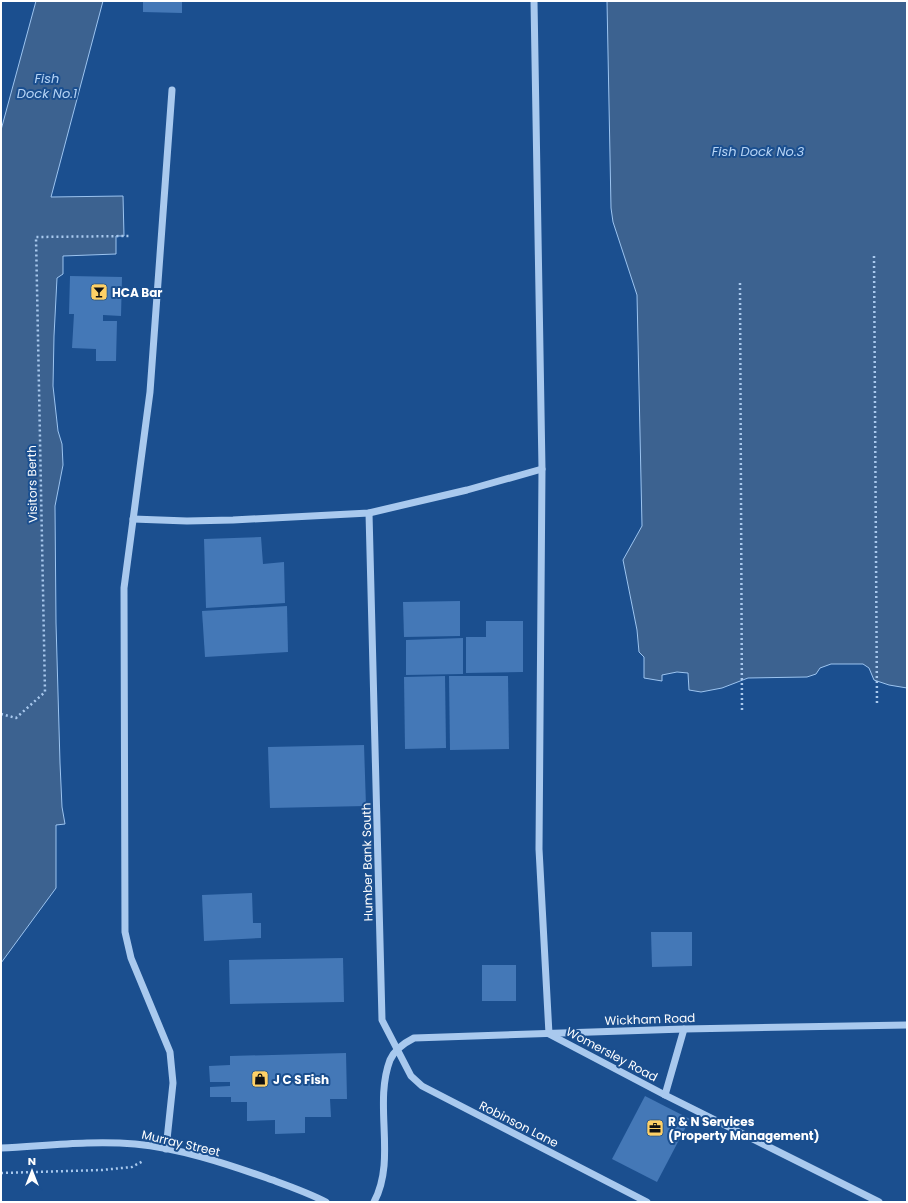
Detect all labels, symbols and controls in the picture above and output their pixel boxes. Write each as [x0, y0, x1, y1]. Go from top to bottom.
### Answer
water label: Fish Dock No.1 [17, 69, 77, 103]
water label: Fish Dock No.3 [712, 142, 805, 161]
bar icon: HCA Bar [89, 282, 109, 302]
place label: HCA Bar [112, 284, 163, 301]
street label: Visitors Berth [23, 445, 41, 523]
street label: Humber Bank South [357, 803, 377, 921]
street label: Wickham Road [604, 1009, 696, 1029]
street label: Womersley Road [563, 1023, 661, 1085]
shop icon: J C S Fish [250, 1069, 270, 1089]
place label: J C S Fish [273, 1071, 329, 1088]
street label: Robinson Lane [476, 1097, 562, 1151]
place label: R & N Services (Property Management) [668, 1113, 819, 1144]
office icon: R & N Services (Property Management) [645, 1118, 665, 1138]
street label: Murray Street [140, 1126, 222, 1160]
north arrow [12, 1151, 52, 1191]
text: N [28, 1153, 36, 1169]

